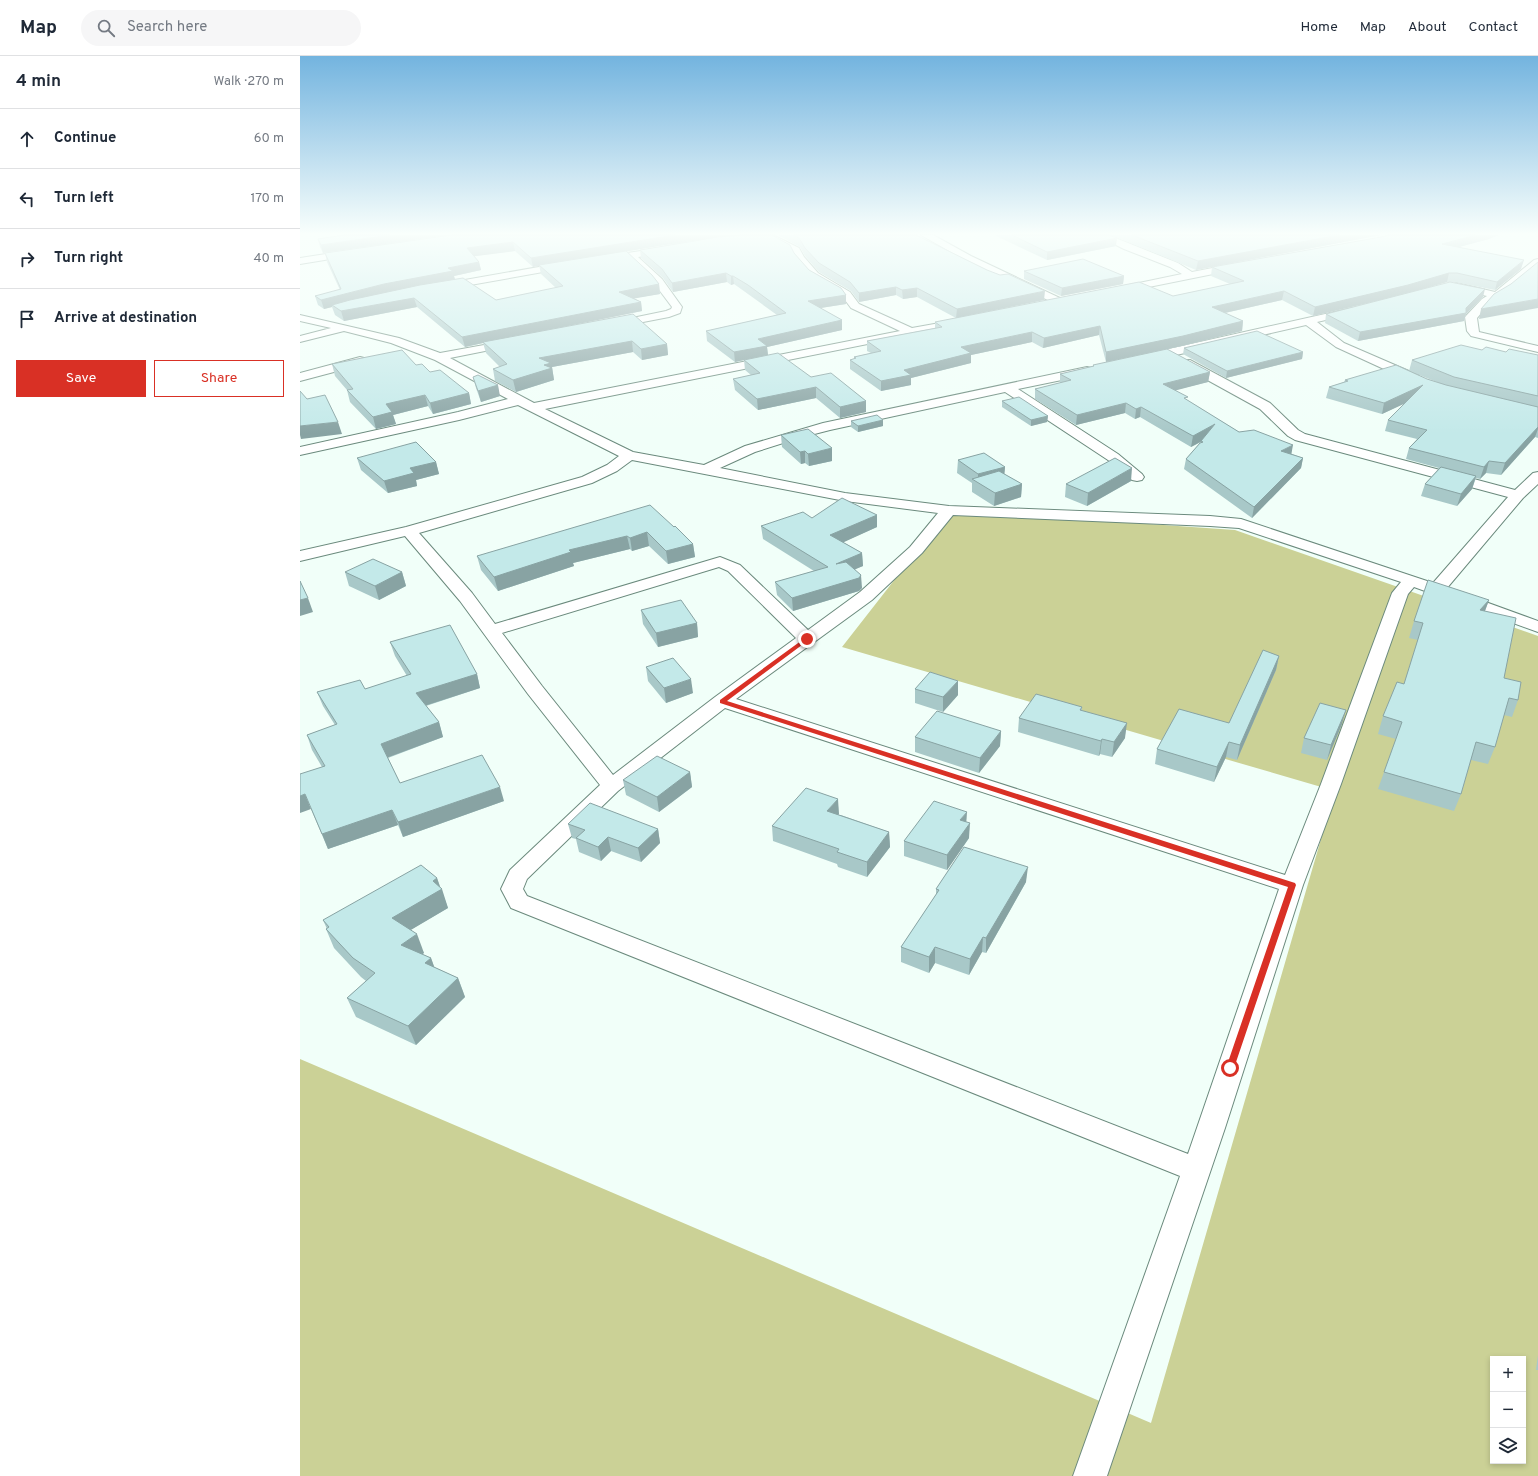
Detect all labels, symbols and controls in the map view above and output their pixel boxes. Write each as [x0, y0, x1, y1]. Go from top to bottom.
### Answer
search box [81, 10, 361, 46]
text: Map [20, 16, 57, 40]
icon: search [95, 17, 117, 39]
text: Search here [127, 18, 207, 37]
text: Home [1301, 19, 1338, 36]
text: Map [1360, 19, 1386, 36]
text: About [1408, 19, 1447, 36]
text: Contact [1469, 19, 1518, 36]
text: 4 min [16, 71, 61, 93]
text: Walk · 270 m [214, 74, 284, 90]
icon: ahead [16, 128, 38, 150]
text: Continue [54, 129, 116, 148]
text: 60 m [254, 131, 284, 147]
icon: left [16, 188, 38, 210]
text: Turn left [54, 189, 114, 208]
text: 170 m [250, 191, 284, 207]
icon: right [16, 248, 38, 270]
text: Turn right [54, 249, 123, 268]
text: 40 m [254, 251, 284, 267]
icon: arrive [16, 308, 38, 330]
text: Arrive at destination [54, 309, 197, 328]
button: Save [16, 360, 146, 397]
button: Share [154, 360, 284, 397]
route end [798, 630, 816, 648]
route start [1221, 1059, 1239, 1077]
map controls [1490, 1356, 1526, 1464]
button: + [1490, 1356, 1526, 1392]
button: − [1490, 1392, 1526, 1428]
button: layers [1490, 1428, 1526, 1464]

